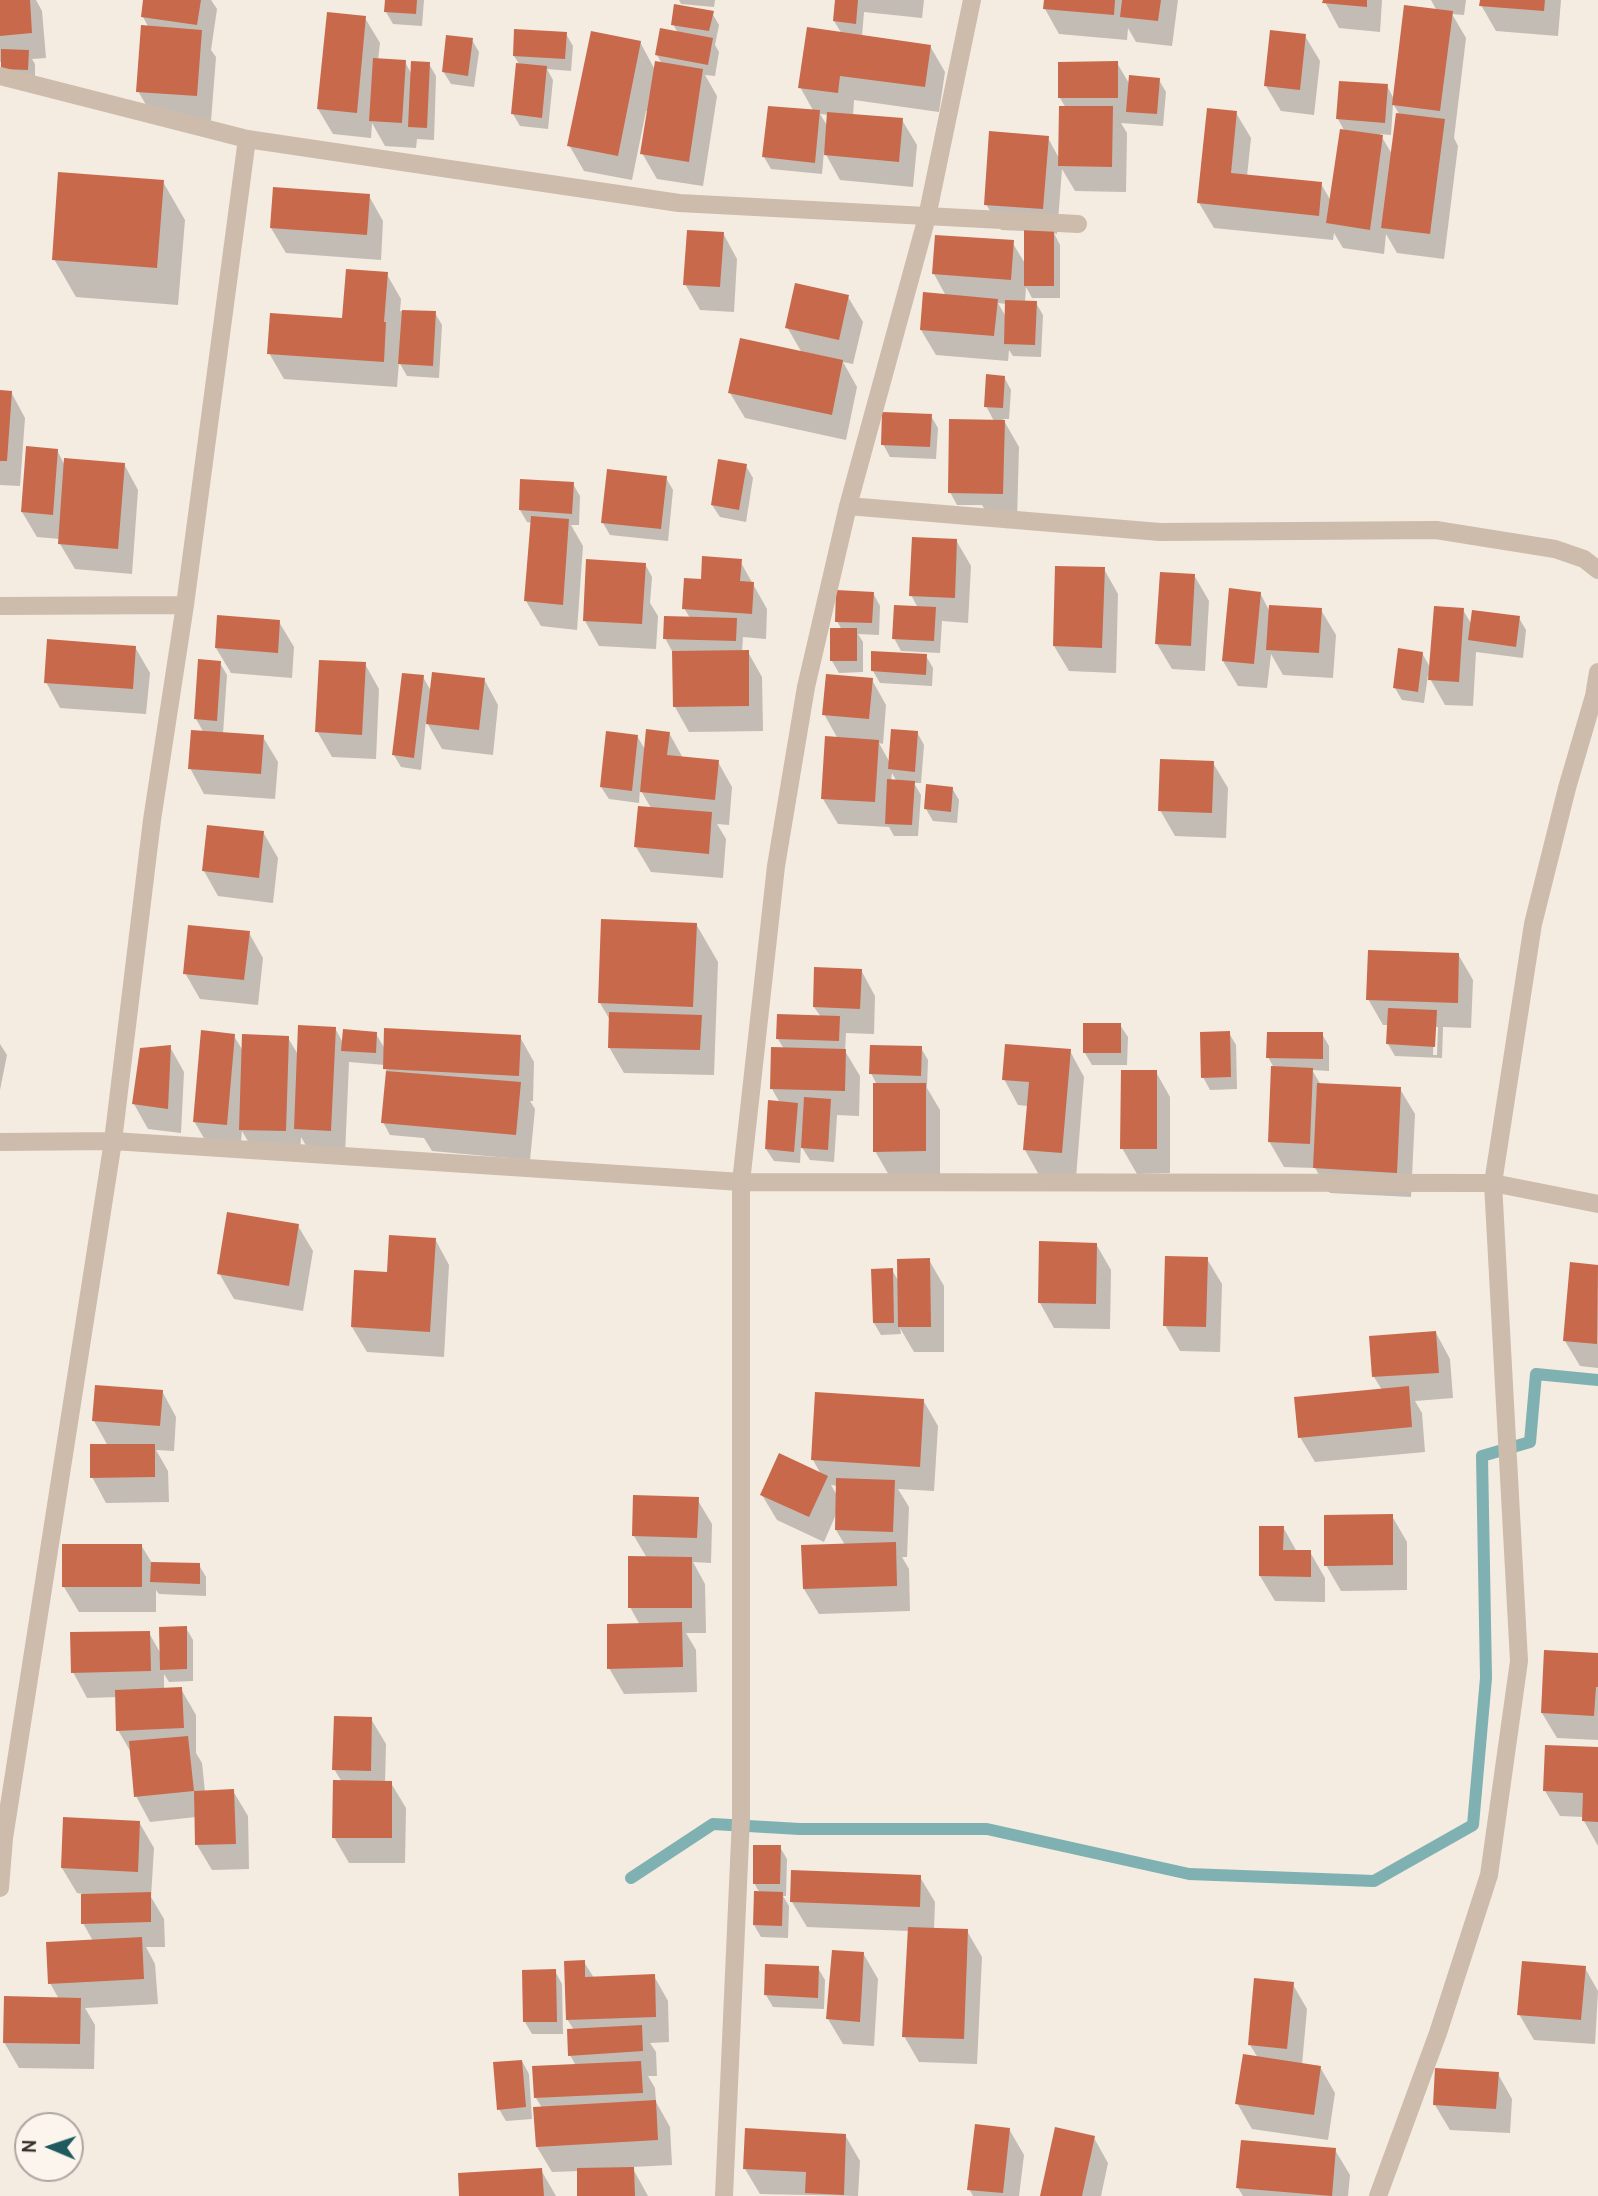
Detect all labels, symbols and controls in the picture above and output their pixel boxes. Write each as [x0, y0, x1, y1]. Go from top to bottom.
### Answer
north arrow [14, 2112, 84, 2182]
text: N [18, 2139, 41, 2153]

